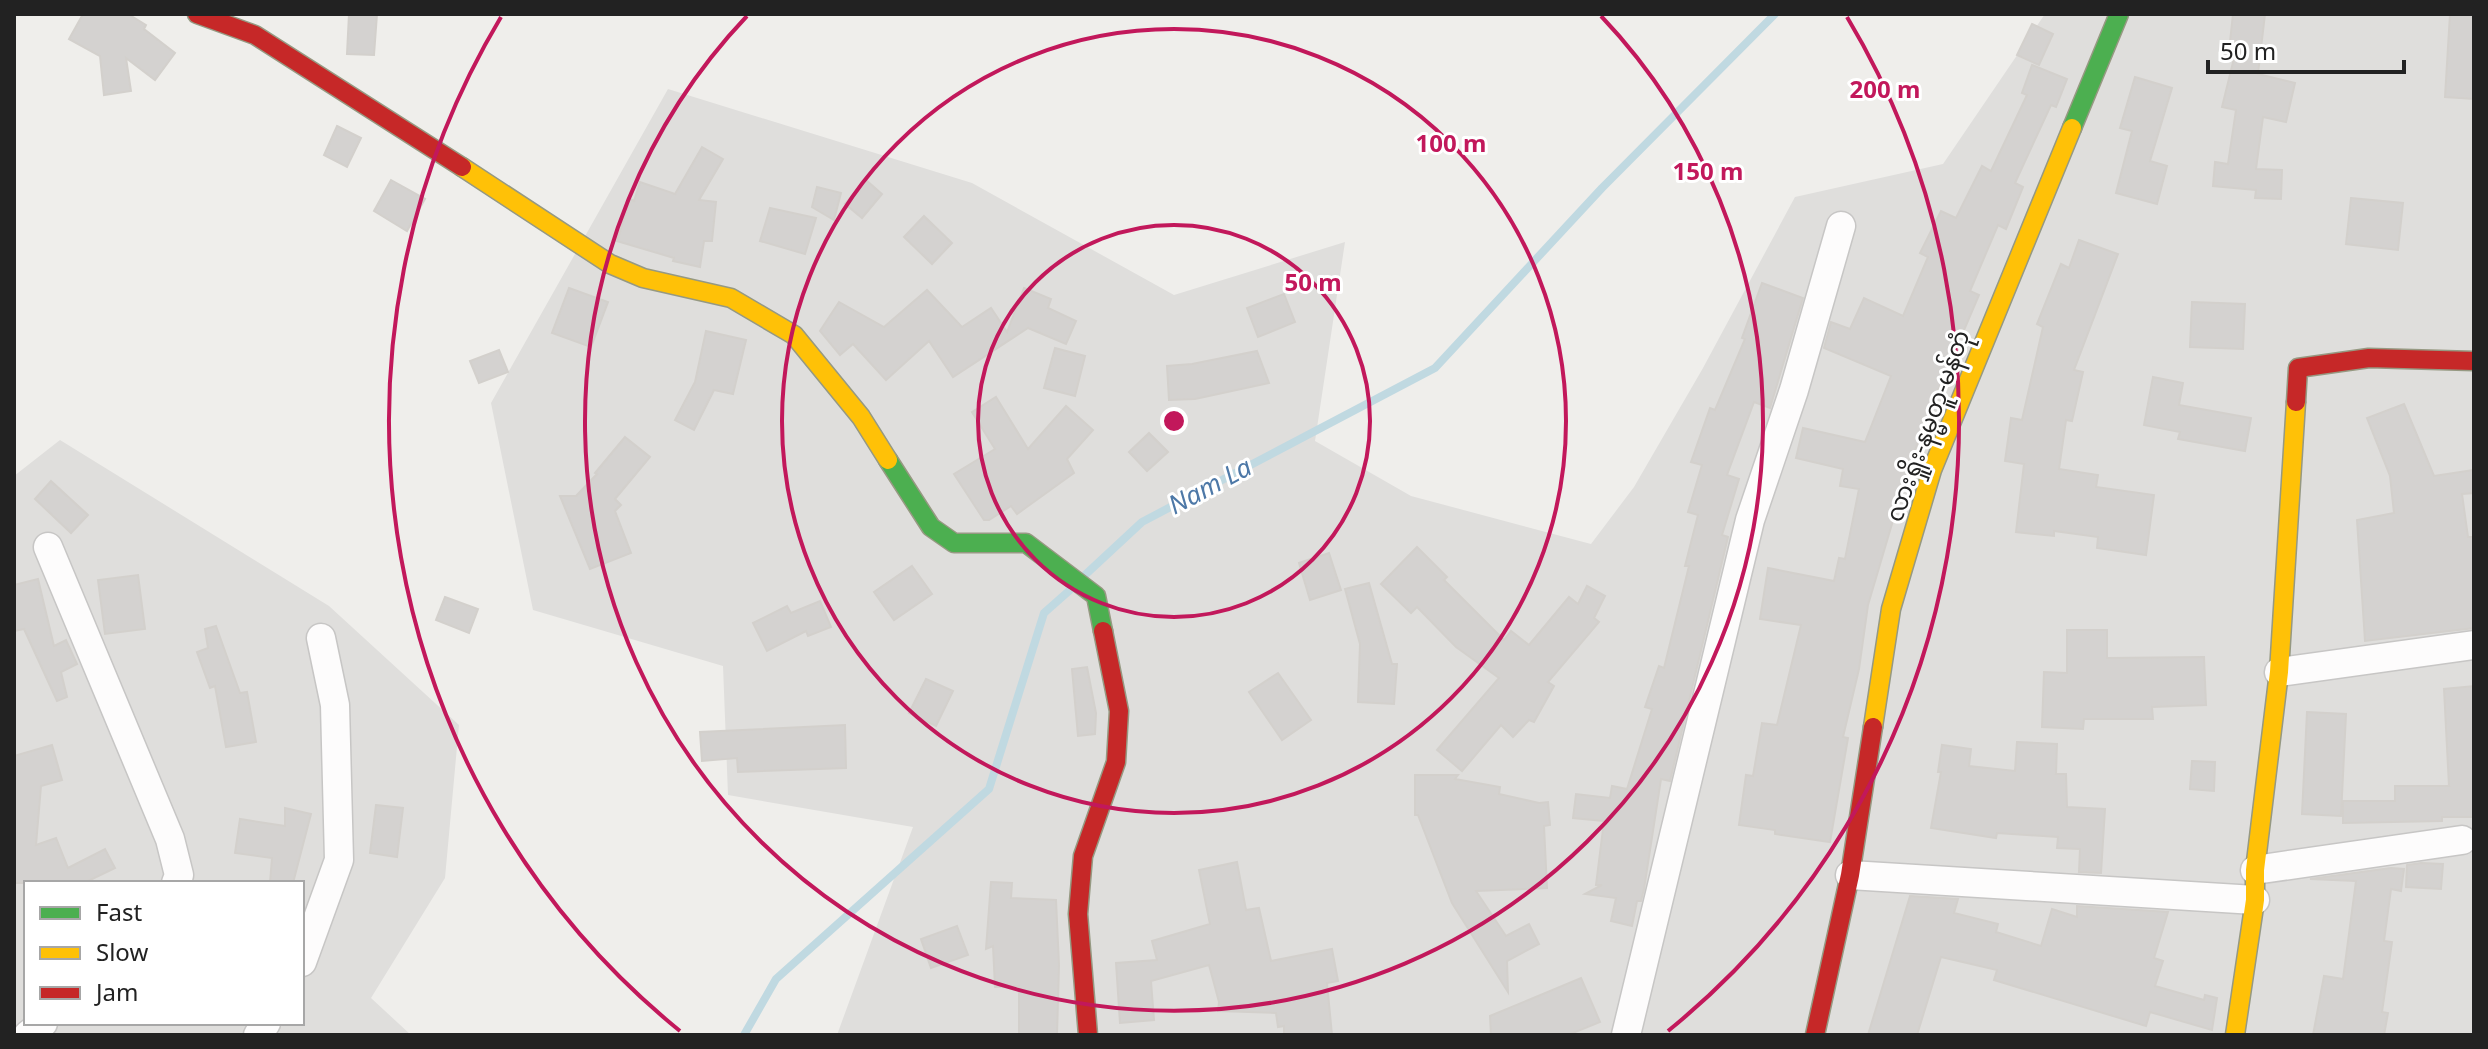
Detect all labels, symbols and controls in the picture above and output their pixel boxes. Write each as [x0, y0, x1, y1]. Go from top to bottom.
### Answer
scale bar [2208, 24, 2404, 74]
text: 50 m [2220, 34, 2276, 67]
text: 200 m [1850, 72, 1920, 105]
text: 100 m [1416, 126, 1486, 159]
text: 150 m [1673, 154, 1743, 187]
text: 50 m [1284, 265, 1342, 298]
street label: လားရှိုး-နမ္မတူ-မန်တုံ [1877, 325, 1981, 528]
centre of rings [1160, 407, 1188, 435]
water label: Nam La [1161, 448, 1258, 522]
legend [24, 881, 304, 1025]
text: Fast [96, 895, 142, 928]
text: Slow [96, 935, 148, 968]
text: Jam [94, 975, 138, 1008]

